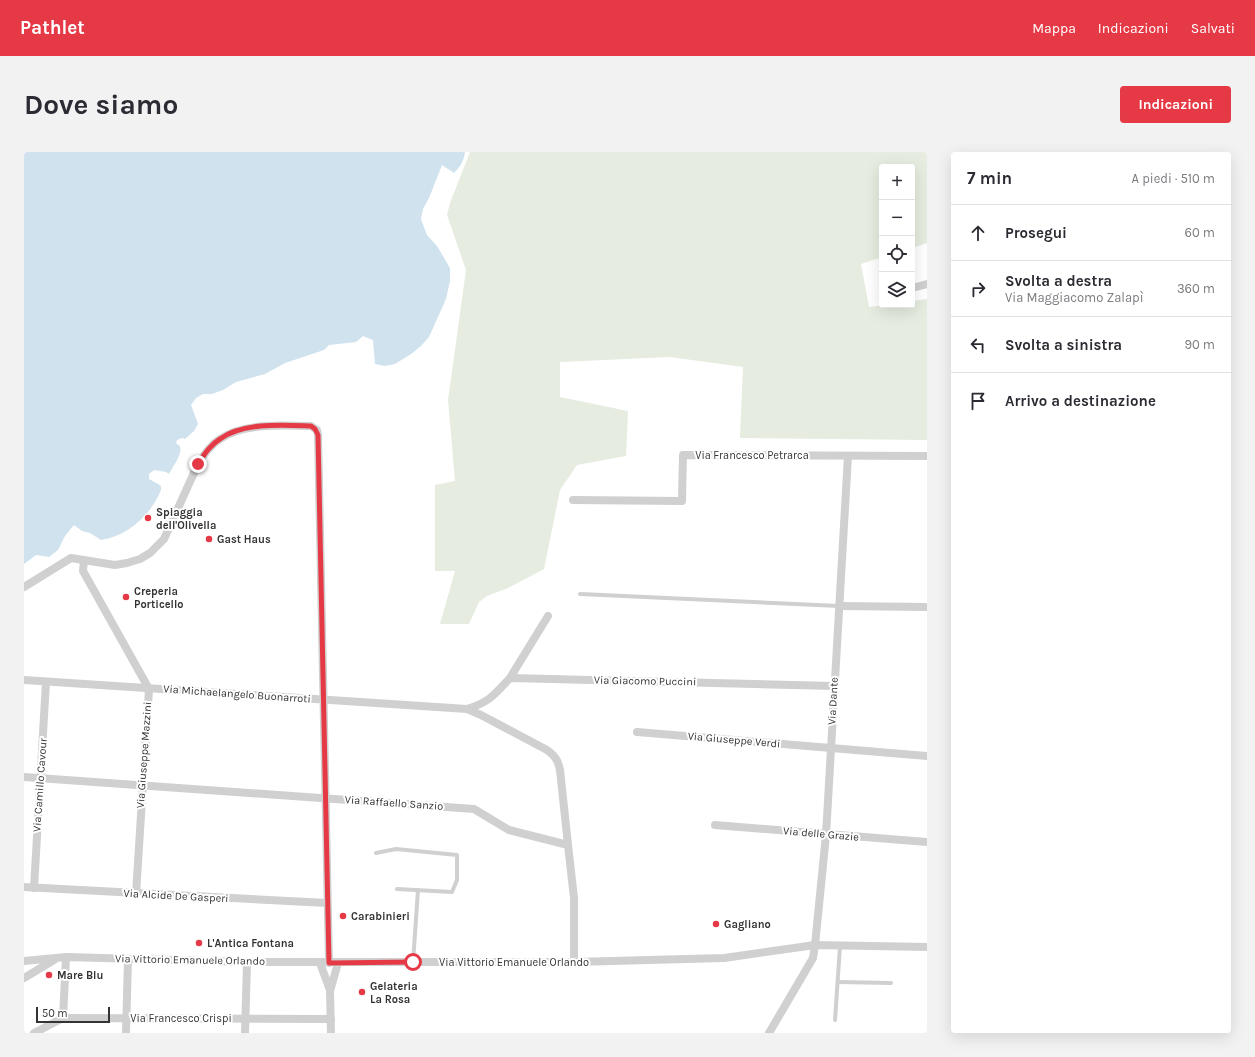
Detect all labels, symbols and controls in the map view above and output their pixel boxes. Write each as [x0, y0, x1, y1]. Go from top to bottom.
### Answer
text: Pathlet [20, 17, 85, 39]
text: Mappa [1032, 20, 1076, 37]
text: Indicazioni [1098, 20, 1169, 37]
text: Salvati [1191, 20, 1235, 37]
button: Indicazioni [1120, 86, 1231, 123]
text: Dove siamo [24, 88, 178, 121]
map controls [879, 164, 915, 308]
button: + [879, 164, 915, 200]
text: 7 min [967, 168, 1012, 188]
text: A piedi · 510 m [1132, 171, 1215, 186]
button: − [879, 200, 915, 236]
icon: ahead [967, 222, 989, 244]
text: Prosegui [1005, 224, 1067, 242]
text: 60 m [1185, 225, 1215, 240]
button: locate [879, 236, 915, 272]
button: layers [879, 272, 915, 308]
text: Svolta a destra [1005, 272, 1112, 290]
icon: right [967, 278, 989, 300]
text: 360 m [1177, 281, 1215, 296]
text: Via Maggiacomo Zalapì [1005, 290, 1144, 305]
icon: left [967, 334, 989, 356]
text: Svolta a sinistra [1005, 336, 1122, 354]
text: 90 m [1184, 337, 1215, 352]
icon: arrive [967, 390, 989, 412]
text: Arrivo a destinazione [1005, 392, 1156, 410]
street label: Via Francesco Petrarca [695, 449, 809, 462]
route end [189, 455, 207, 473]
place label: Spiaggia dell'Olivella [156, 506, 216, 532]
marker: Spiaggia dell'Olivella [143, 513, 153, 523]
place label: Gast Haus [217, 533, 271, 546]
marker: Gast Haus [204, 534, 214, 544]
place label: Creperia Porticello [134, 585, 183, 611]
marker: Creperia Porticello [121, 592, 131, 602]
street label: Via Giacomo Puccini [594, 674, 696, 688]
street label: Via Dante [825, 676, 841, 725]
street label: Via Michaelangelo Buonarroti [163, 682, 311, 706]
street label: Via Giuseppe Mazzini [134, 701, 154, 809]
street label: Via Giuseppe Verdi [687, 729, 781, 751]
street label: Via Camillo Cavour [30, 738, 50, 832]
street label: Via Raffaello Sanzio [344, 793, 444, 813]
street label: Via delle Grazie [783, 824, 860, 844]
street label: Via Alcide De Gasperi [123, 887, 229, 905]
place label: Carabinieri [351, 910, 410, 923]
marker: Carabinieri [338, 911, 348, 921]
place label: Gagliano [724, 918, 771, 931]
marker: Gagliano [711, 919, 721, 929]
place label: L'Antica Fontana [207, 937, 294, 950]
marker: L'Antica Fontana [194, 938, 204, 948]
street label: Via Vittorio Emanuele Orlando [115, 952, 265, 968]
route start [404, 953, 422, 971]
street label: Via Vittorio Emanuele Orlando [439, 956, 589, 969]
place label: Mare Blu [57, 969, 103, 982]
marker: Mare Blu [44, 970, 54, 980]
place label: Gelateria La Rosa [370, 980, 418, 1006]
marker: Gelateria La Rosa [357, 987, 367, 997]
scale bar [36, 1005, 110, 1024]
text: 50 m [42, 1007, 68, 1020]
street label: Via Francesco Crispi [130, 1012, 232, 1025]

